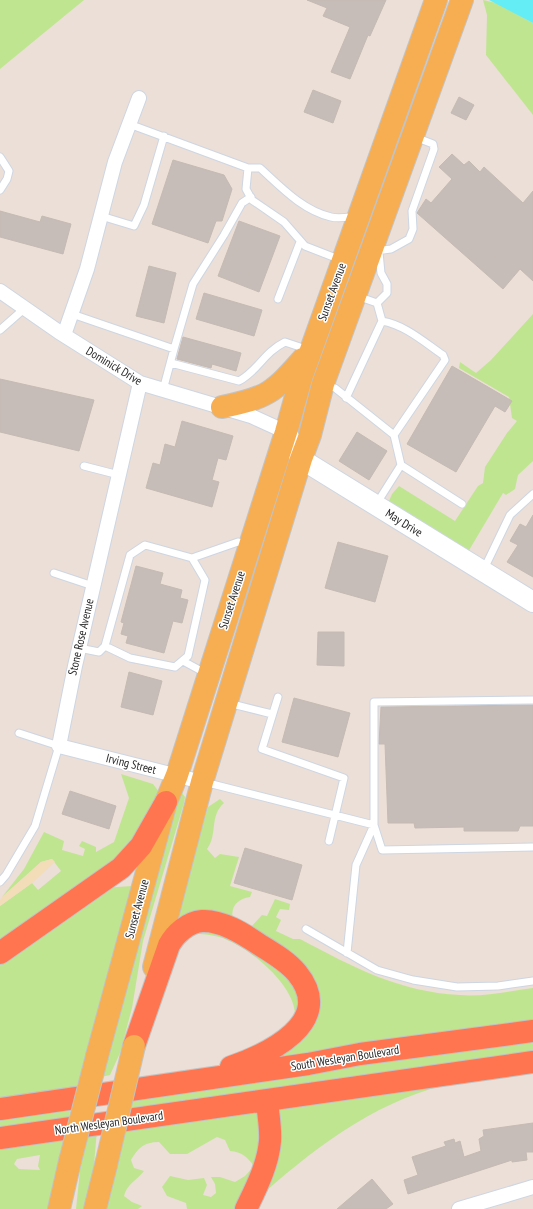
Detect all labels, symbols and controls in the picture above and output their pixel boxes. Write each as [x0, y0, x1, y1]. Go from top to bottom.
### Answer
street label: Sunset Avenue [314, 261, 349, 323]
street label: Dominick Drive [83, 343, 145, 388]
street label: May Drive [383, 505, 426, 540]
street label: Sunset Avenue [215, 569, 248, 631]
street label: Stone Rose Avenue [64, 597, 97, 677]
street label: Irving Street [104, 750, 158, 777]
street label: Sunset Avenue [121, 878, 152, 940]
street label: South Wesleyan Boulevard [290, 1042, 400, 1073]
street label: North Wesleyan Boulevard [54, 1107, 164, 1138]

